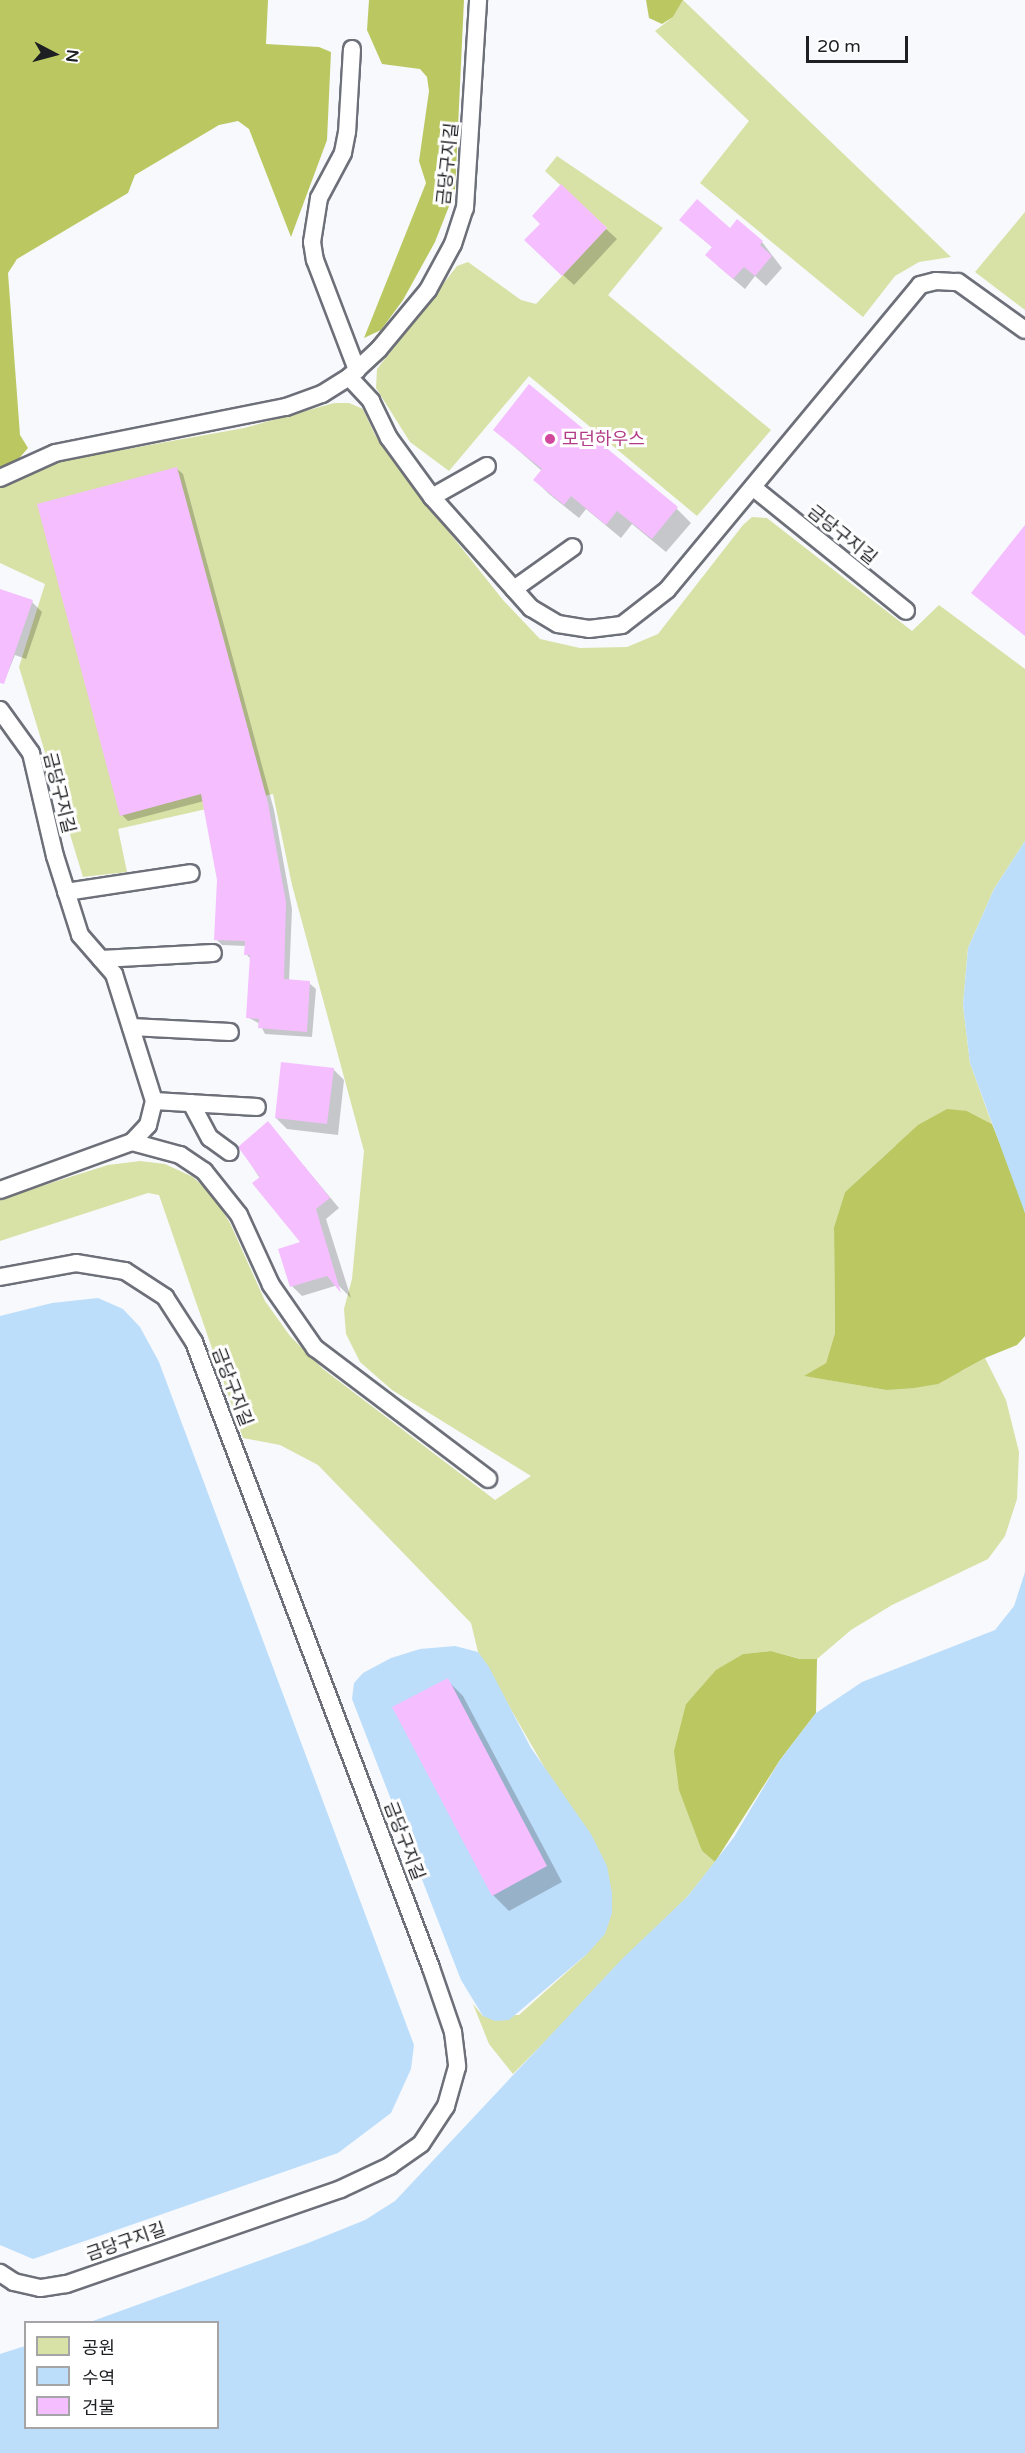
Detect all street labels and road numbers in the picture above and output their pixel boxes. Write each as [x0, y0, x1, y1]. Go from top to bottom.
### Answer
street label: 금당구지길 [433, 122, 463, 206]
street label: 금당구지길 [803, 501, 881, 569]
street label: 금당구지길 [39, 750, 79, 836]
street label: 금당구지길 [207, 1344, 257, 1430]
street label: 금당구지길 [379, 1798, 429, 1884]
street label: 금당구지길 [83, 2218, 169, 2266]

